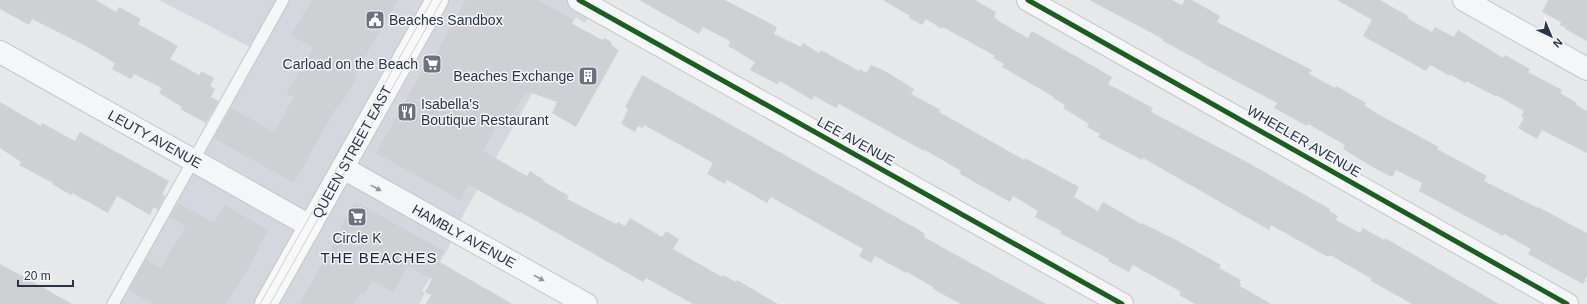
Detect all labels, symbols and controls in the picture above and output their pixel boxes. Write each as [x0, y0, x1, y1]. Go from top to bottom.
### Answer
public building icon: Beaches Sandbox [364, 9, 386, 31]
place label: Beaches Sandbox [389, 12, 503, 28]
north arrow [1531, 16, 1571, 56]
text: N [1551, 36, 1565, 50]
supermarket icon: Carload on the Beach [421, 53, 443, 75]
place label: Carload on the Beach [283, 56, 418, 72]
building icon: Beaches Exchange [577, 65, 599, 87]
place label: Beaches Exchange [453, 68, 574, 84]
street label: QUEEN STREET EAST [309, 83, 395, 221]
place label: Isabella's Boutique Restaurant [421, 96, 549, 128]
restaurant icon: Isabella's Boutique Restaurant [396, 101, 418, 123]
street label: WHEELER AVENUE [1244, 102, 1364, 180]
street label: LEUTY AVENUE [105, 107, 205, 171]
street label: LEE AVENUE [814, 113, 898, 169]
one-way arrow [371, 184, 382, 191]
street label: HAMBLY AVENUE [409, 201, 519, 271]
supermarket icon: Circle K [346, 206, 368, 228]
place label: Circle K [332, 230, 382, 246]
district label: THE BEACHES [321, 249, 437, 266]
scale bar [18, 262, 73, 288]
text: 20 m [24, 269, 51, 283]
one-way arrow [533, 274, 545, 281]

